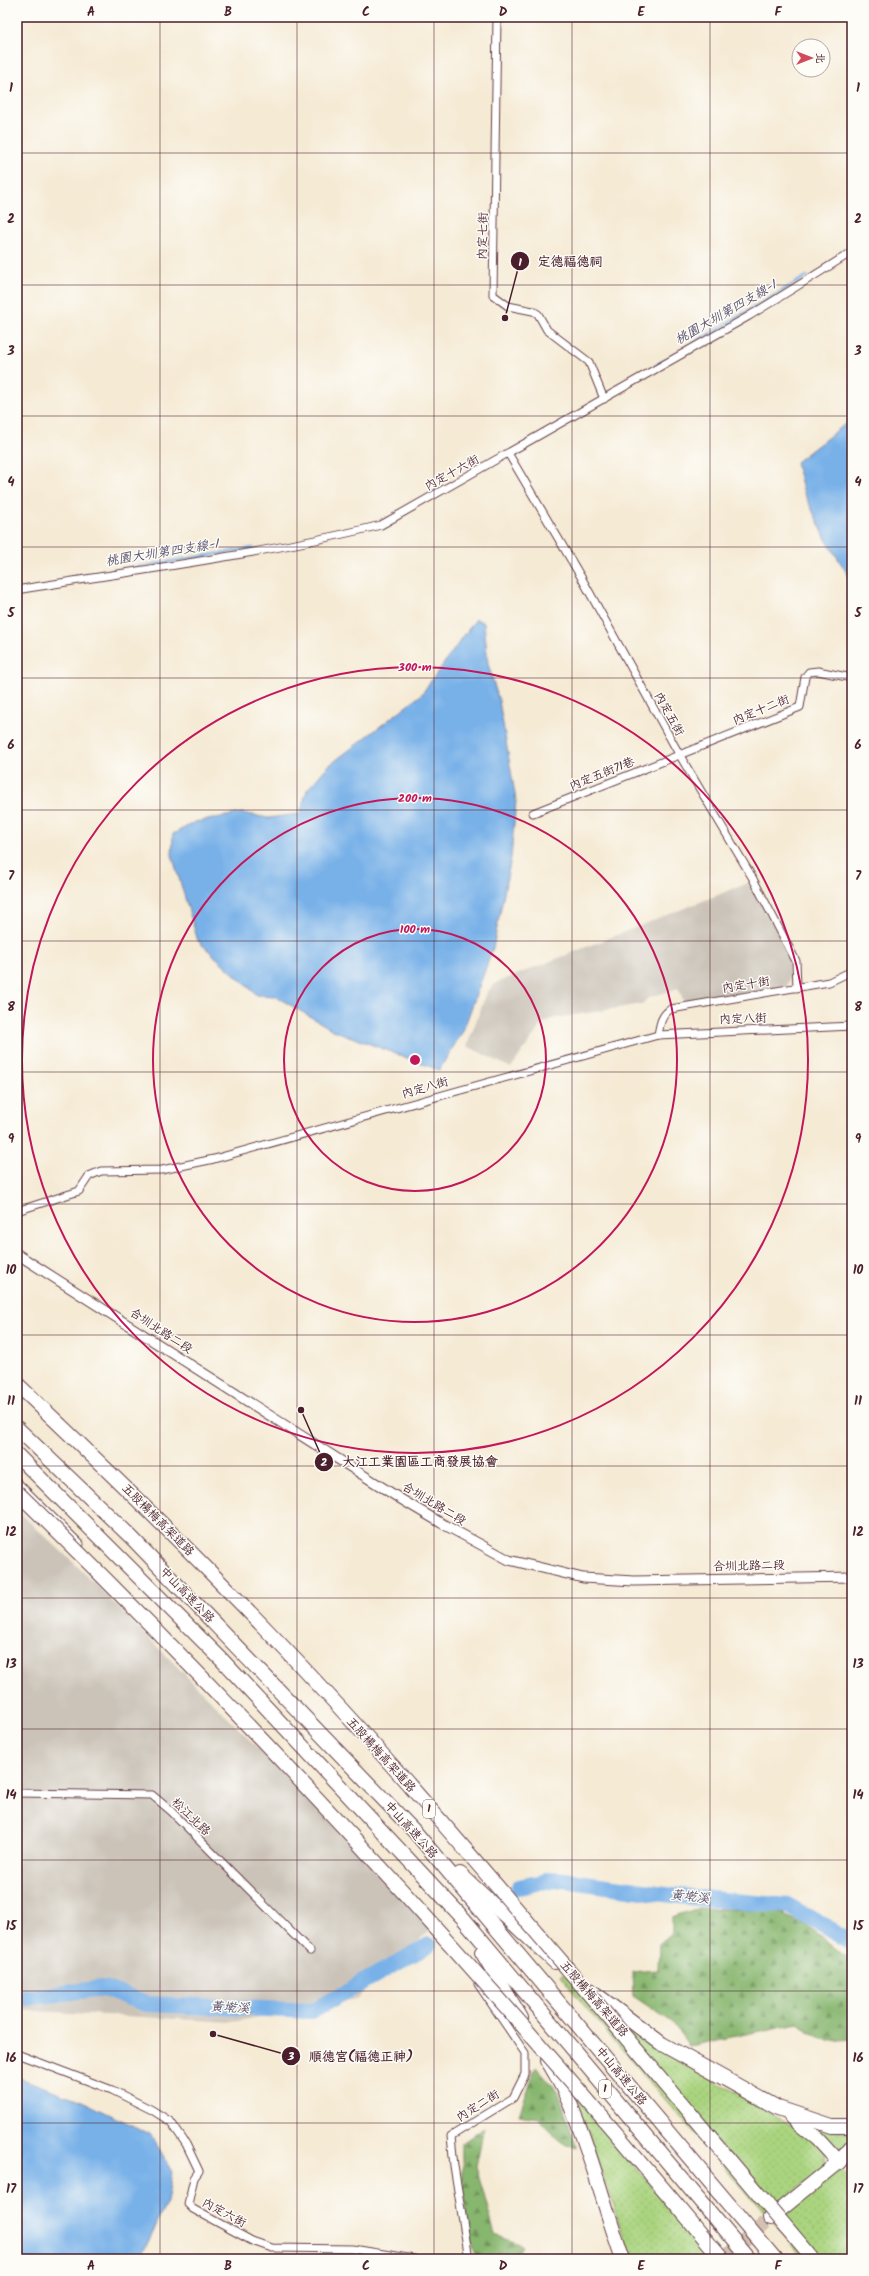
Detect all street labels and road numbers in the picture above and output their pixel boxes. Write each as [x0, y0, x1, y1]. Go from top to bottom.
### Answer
street label: 內定七街 [473, 212, 493, 260]
street label: 內定十六街 [421, 450, 483, 496]
street label: 內定五街 [649, 688, 689, 740]
street label: 內定十二街 [730, 690, 792, 730]
street label: 內定五街71巷 [566, 752, 638, 796]
street label: 內定十街 [721, 972, 771, 998]
street label: 內定八街 [719, 1009, 767, 1029]
street label: 內定八街 [399, 1072, 451, 1104]
street label: 合圳北路二段 [126, 1303, 196, 1359]
street label: 合圳北路二段 [398, 1477, 470, 1531]
street label: 五股楊梅高架道路 [117, 1479, 199, 1561]
street label: 合圳北路二段 [713, 1556, 785, 1576]
street label: 中山高速公路 [155, 1562, 219, 1628]
street label: 五股楊梅高架道路 [342, 1713, 420, 1797]
street label: 松江北路 [167, 1793, 215, 1841]
street label: 中山高速公路 [380, 1797, 442, 1863]
road number: 1 [423, 1800, 435, 1818]
street label: 五股楊梅高架道路 [555, 1957, 633, 2041]
street label: 中山高速公路 [591, 2042, 651, 2110]
road number: 1 [599, 2080, 611, 2098]
street label: 內定二街 [453, 2085, 503, 2127]
street label: 內定六街 [198, 2193, 250, 2233]

